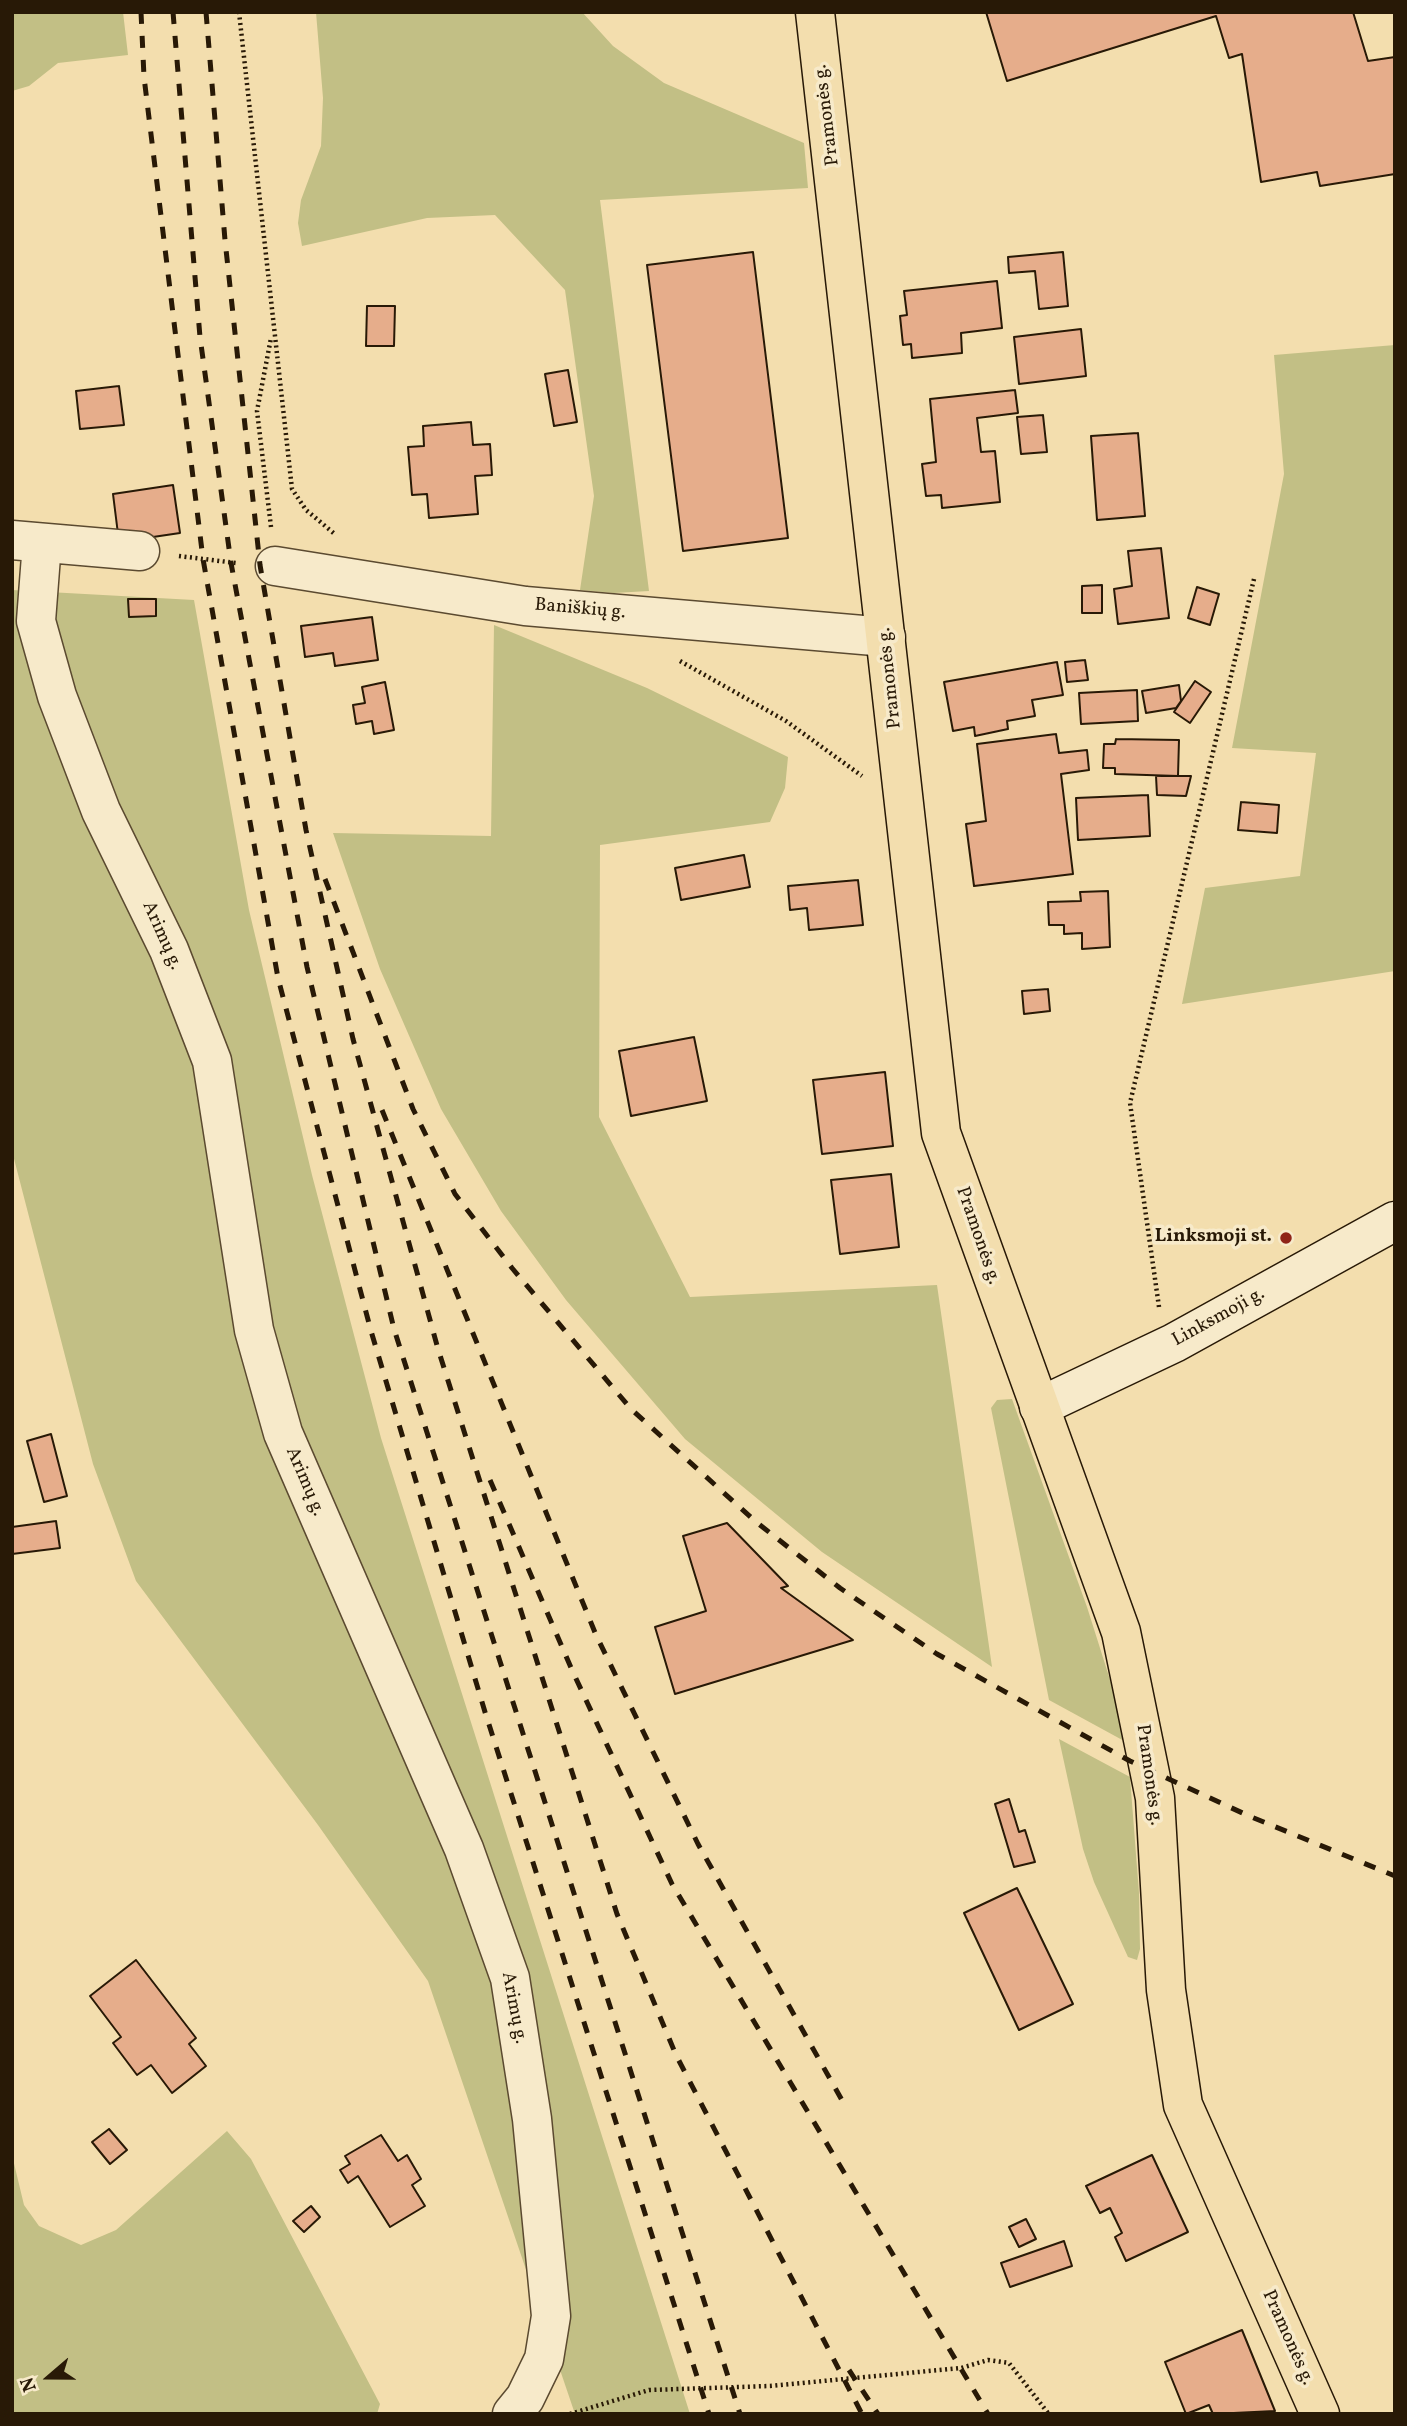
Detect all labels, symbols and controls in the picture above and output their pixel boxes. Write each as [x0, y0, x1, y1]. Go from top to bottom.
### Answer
street label: Pramonės g. [810, 63, 846, 167]
street label: Baniškių g. [534, 595, 626, 625]
street label: Pramonės g. [874, 626, 908, 730]
street label: Arimų g. [136, 898, 186, 974]
street label: Pramonės g. [950, 1184, 1004, 1288]
place label: Linksmoji st. [1155, 1227, 1272, 1249]
marker: Linksmoji st. [1278, 1230, 1294, 1246]
street label: Linksmoji g. [1169, 1283, 1269, 1353]
street label: Arimų g. [279, 1444, 329, 1520]
street label: Pramonės g. [1130, 1723, 1166, 1827]
street label: Arimų g. [495, 1970, 531, 2046]
street label: Pramonės g. [1256, 2287, 1318, 2389]
north arrow [14, 2342, 84, 2412]
text: N [15, 2373, 44, 2395]

